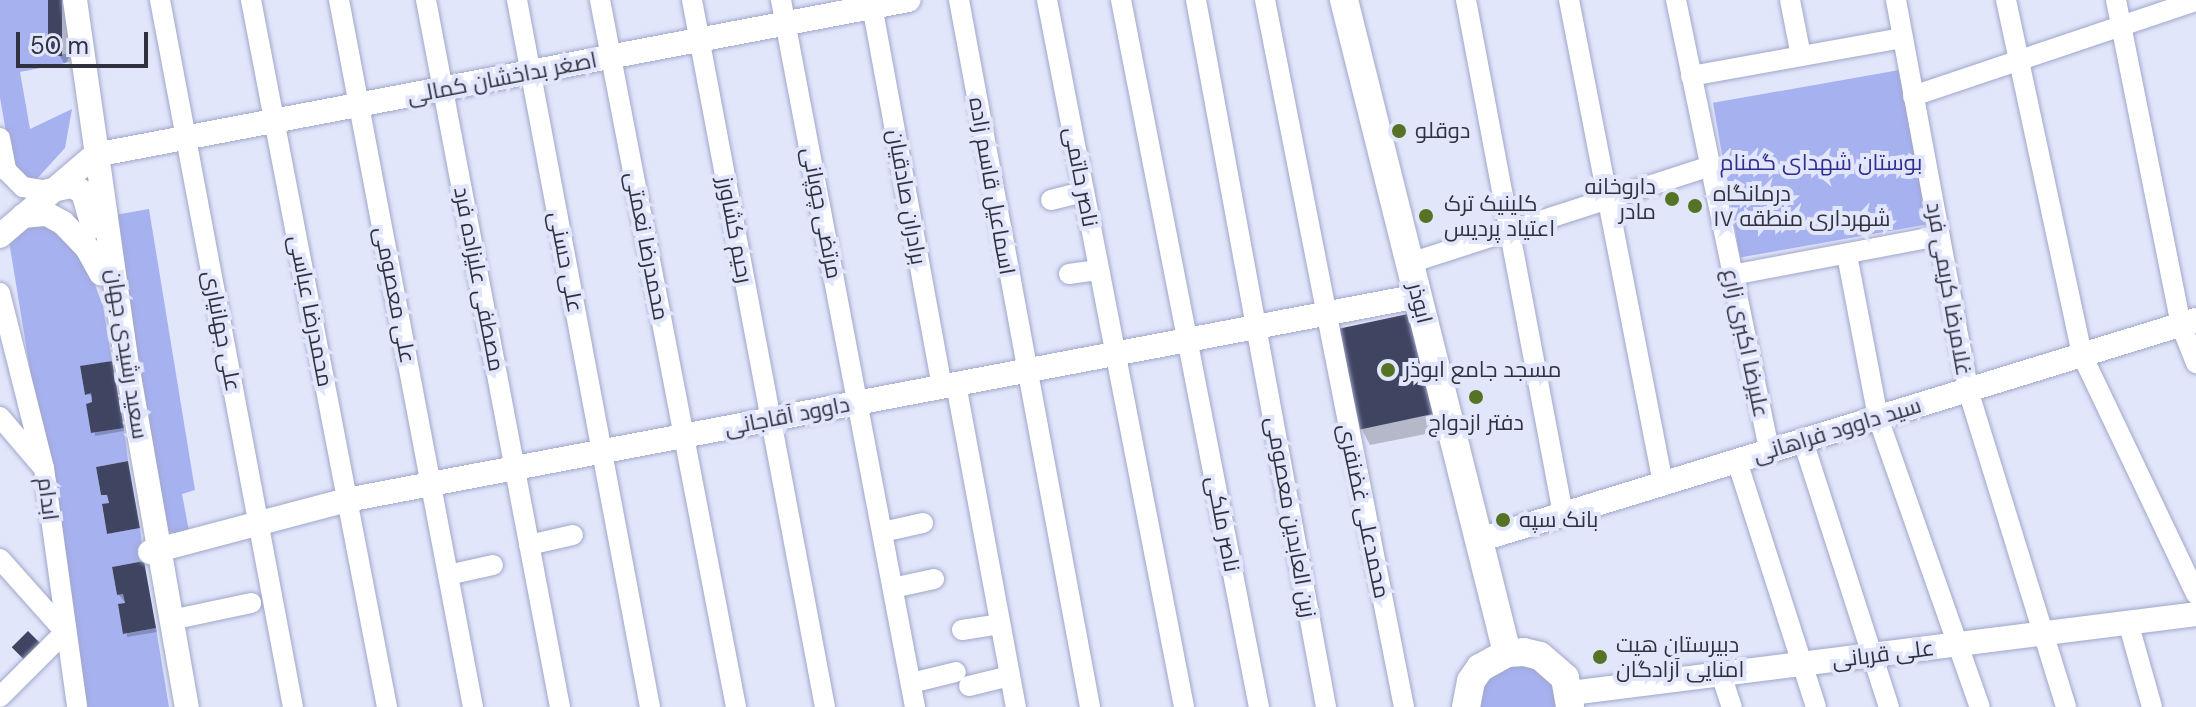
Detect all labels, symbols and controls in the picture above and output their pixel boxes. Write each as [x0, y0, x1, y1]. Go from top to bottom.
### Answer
scale bar [20, 16, 152, 66]
text: 50 m [30, 30, 89, 61]
street label: اصغر بداخشان کمالی [405, 47, 599, 109]
street label: اسماعیل قاسم زاده [963, 95, 1021, 277]
place label: دوقلو [1415, 118, 1470, 144]
marker: دوقلو [1390, 122, 1408, 140]
street label: ناصر حاتمی [1058, 125, 1104, 229]
street label: برادران صادقیان [882, 127, 932, 267]
street label: مرتضی چوپانی [796, 145, 848, 281]
park label: بوستان شهدای گمنام [1720, 150, 1922, 176]
street label: محمدرضا نعمتی [620, 169, 674, 323]
place label: داروخانه مادر [1584, 173, 1656, 224]
street label: رحیم کشاورز [712, 175, 758, 285]
place label: درمانگاه شهرداری منطقه ۱۷ [1713, 180, 1890, 232]
street label: مصطفی علیزاده فرد [448, 185, 510, 373]
place label: کلینیک ترک اعتیاد پردیس [1444, 190, 1555, 242]
marker: داروخانه مادر [1663, 190, 1681, 208]
marker: درمانگاه شهرداری منطقه ۱۷ [1684, 195, 1706, 217]
street label: غلامرضا کریمی فرد [1921, 200, 1977, 378]
marker: کلینیک ترک اعتیاد پردیس [1415, 205, 1437, 227]
street label: علی حسنی [543, 209, 589, 315]
street label: علی معصومی [369, 225, 421, 365]
street label: محمدرضا عباسی [283, 233, 339, 389]
street label: علیرضا اکبری زارع [1717, 266, 1775, 420]
street label: سعید رشیدی جهان [101, 267, 153, 441]
street label: علی جهانیاری [197, 268, 247, 394]
street label: ابوذر [1402, 280, 1438, 326]
place label: مسجد جامع ابوذر [1404, 357, 1561, 383]
marker: مسجد جامع ابوذر [1379, 361, 1397, 379]
marker: دفتر ازدواج [1467, 388, 1485, 406]
street label: داوود آقاجانی [722, 391, 852, 441]
street label: سید داوود فراهانی [1750, 392, 1924, 468]
place label: دفتر ازدواج [1428, 410, 1524, 436]
street label: زین العابدین معصومی [1260, 415, 1322, 619]
street label: محمدعلی غضنفری [1333, 421, 1395, 601]
street label: ناصر ملکی [1201, 474, 1245, 574]
street label: ابدام [32, 476, 64, 522]
place label: بانک سپه [1519, 507, 1598, 533]
marker: بانک سپه [1494, 511, 1512, 529]
place label: دبیرستان هیت امنایی آزادگان [1616, 631, 1744, 682]
street label: علی قربانی [1830, 635, 1936, 673]
marker: دبیرستان هیت امنایی آزادگان [1591, 648, 1609, 666]

